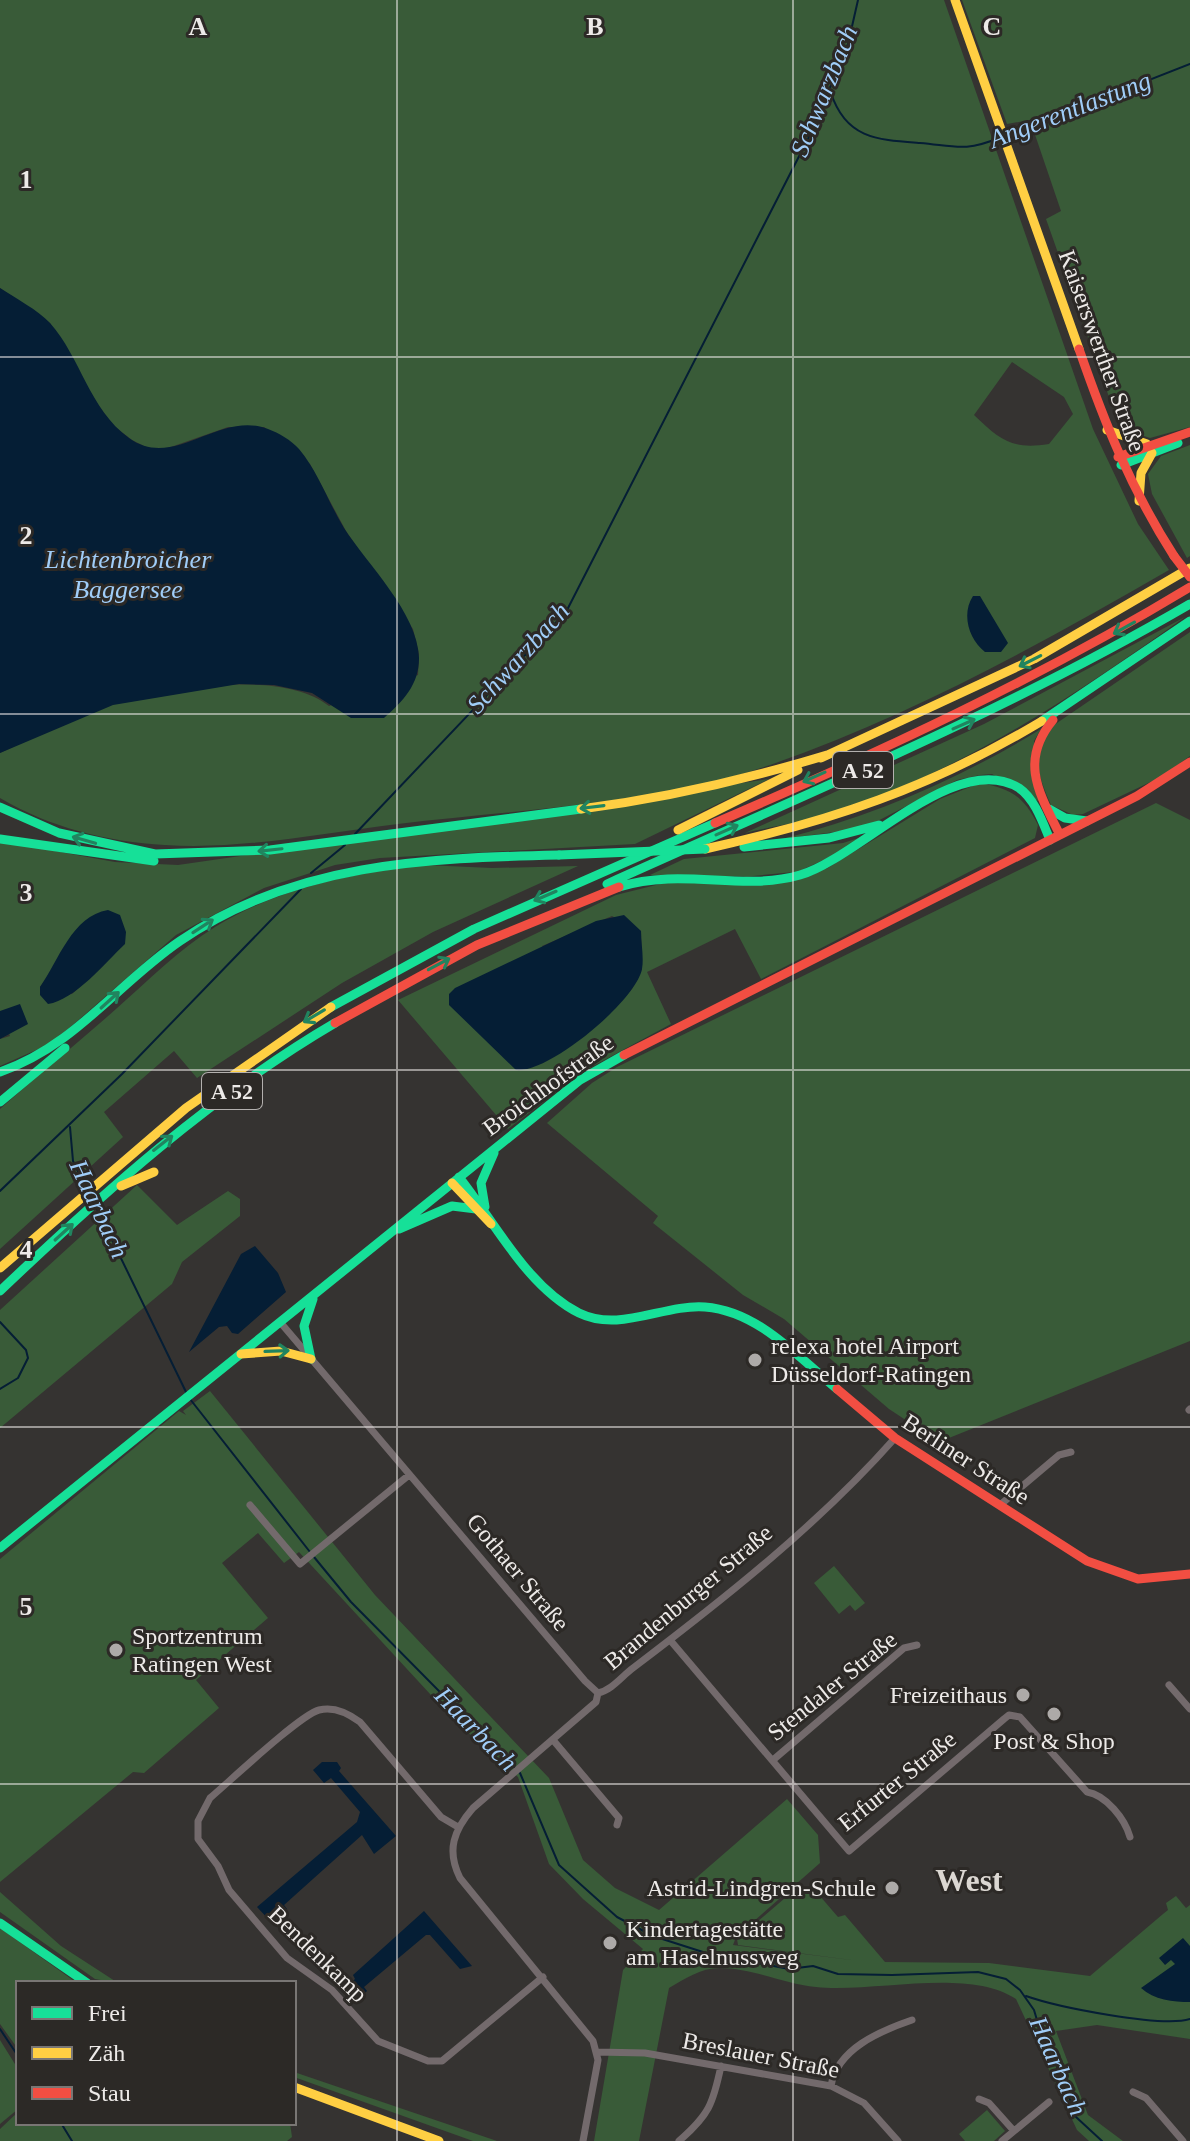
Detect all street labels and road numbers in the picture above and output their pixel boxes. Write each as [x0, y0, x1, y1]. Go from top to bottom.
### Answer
street label: Kaiserswerther Straße [1053, 247, 1151, 455]
road number: A 52 [833, 752, 893, 788]
street label: Broichhofstraße [478, 1029, 618, 1141]
road number: A 52 [202, 1073, 262, 1109]
street label: Berliner Straße [898, 1408, 1034, 1510]
street label: Gothaer Straße [462, 1508, 574, 1636]
street label: Brandenburger Straße [599, 1519, 777, 1675]
street label: Stendaler Straße [762, 1626, 902, 1746]
street label: Erfurter Straße [833, 1726, 961, 1836]
street label: Bendenkamp [263, 1901, 373, 2007]
street label: Breslauer Straße [680, 2027, 842, 2083]

